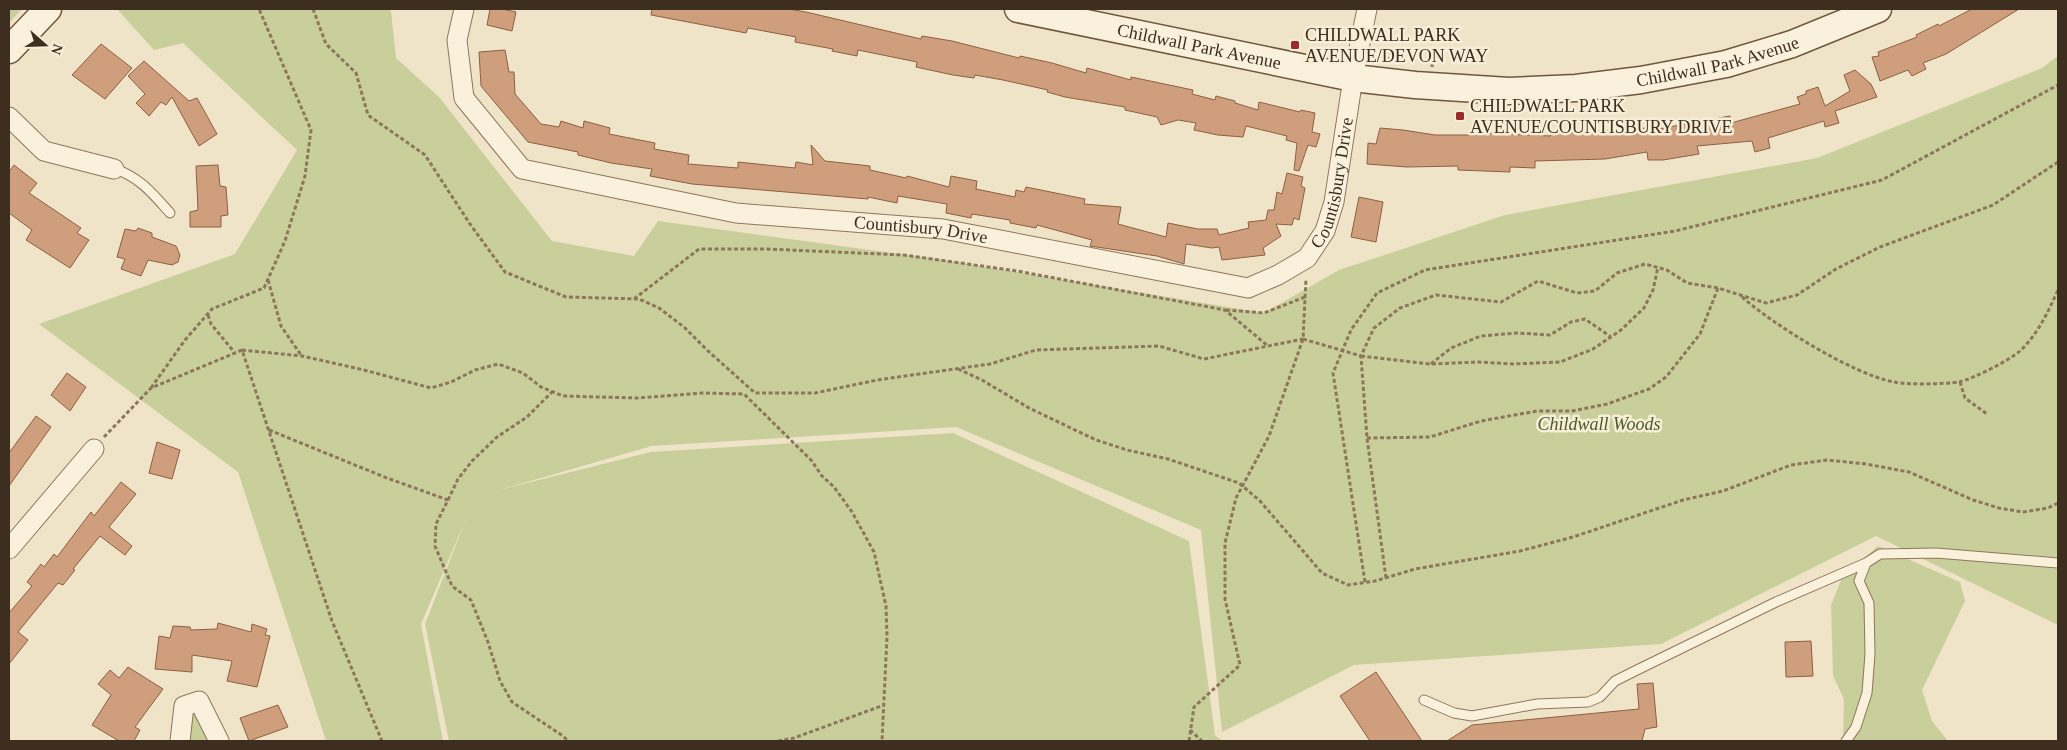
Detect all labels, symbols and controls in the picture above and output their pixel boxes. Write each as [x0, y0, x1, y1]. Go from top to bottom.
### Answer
north arrow [20, 20, 70, 70]
street label: Childwall Park Avenue [1116, 20, 1283, 73]
place label: CHILDWALL PARK AVENUE/DEVON WAY [1305, 25, 1488, 66]
street label: Childwall Park Avenue [1635, 32, 1802, 91]
marker: CHILDWALL PARK AVENUE/DEVON WAY [1289, 39, 1301, 51]
text: N [48, 42, 66, 57]
place label: CHILDWALL PARK AVENUE/COUNTISBURY DRIVE [1470, 96, 1733, 137]
marker: CHILDWALL PARK AVENUE/COUNTISBURY DRIVE [1454, 110, 1466, 122]
street label: Countisbury Drive [1306, 116, 1357, 252]
street label: Countisbury Drive [853, 212, 989, 247]
park label: Childwall Woods [1538, 414, 1660, 434]

